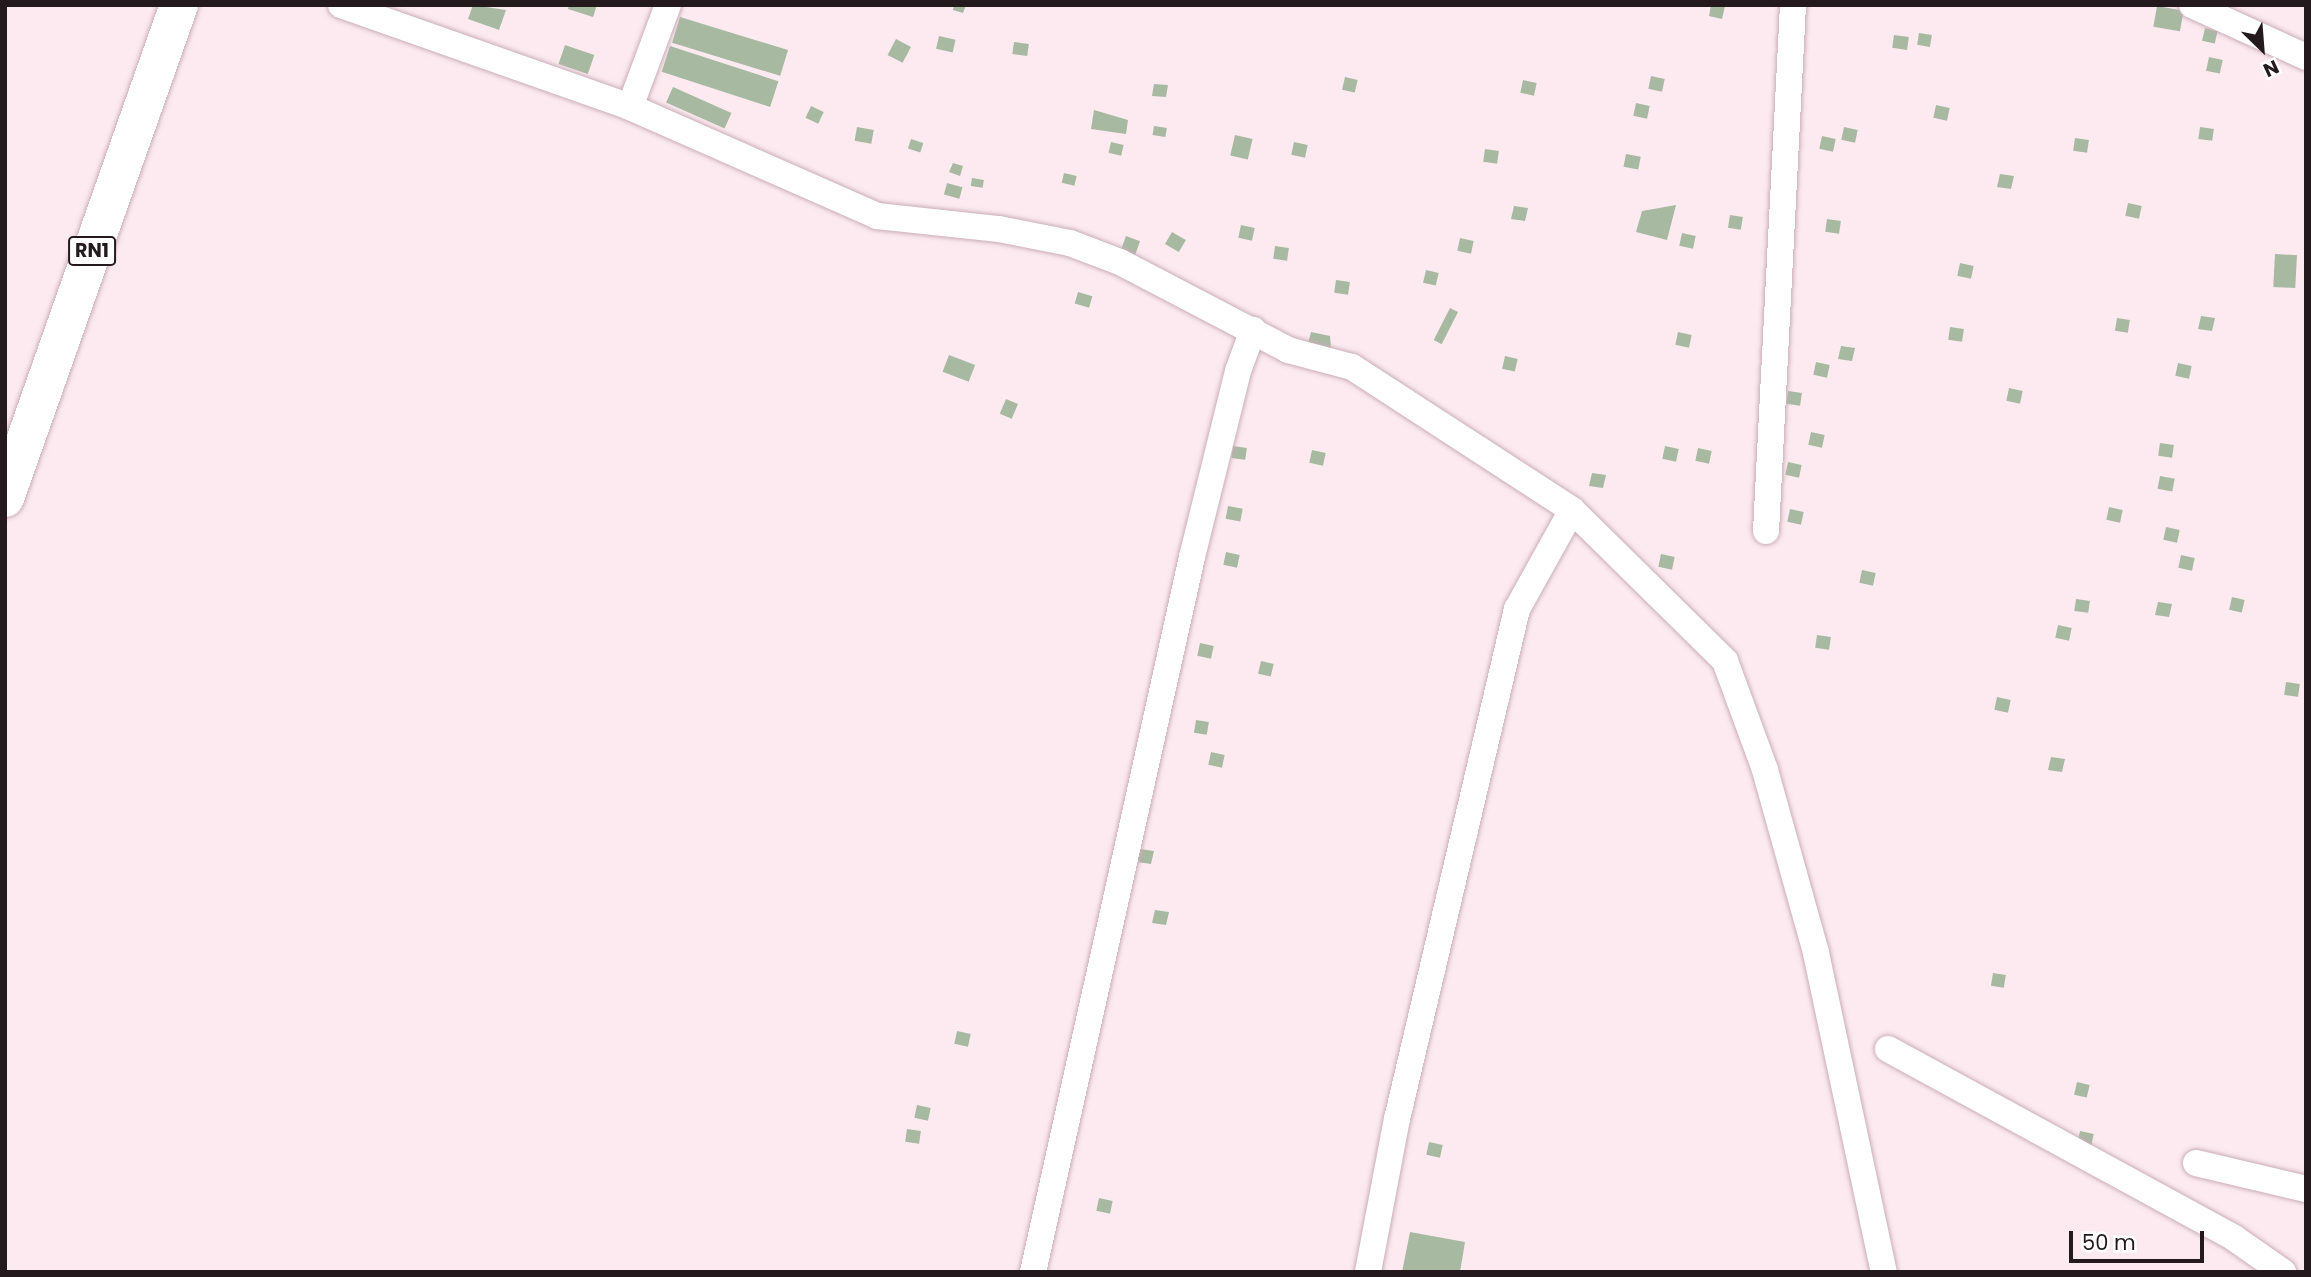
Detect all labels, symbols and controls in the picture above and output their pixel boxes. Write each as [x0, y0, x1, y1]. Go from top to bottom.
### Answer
north arrow [2227, 14, 2297, 84]
text: N [2259, 53, 2283, 84]
road number: RN1 [68, 235, 116, 266]
scale bar [2073, 1218, 2208, 1262]
text: 50 m [2082, 1228, 2136, 1257]

